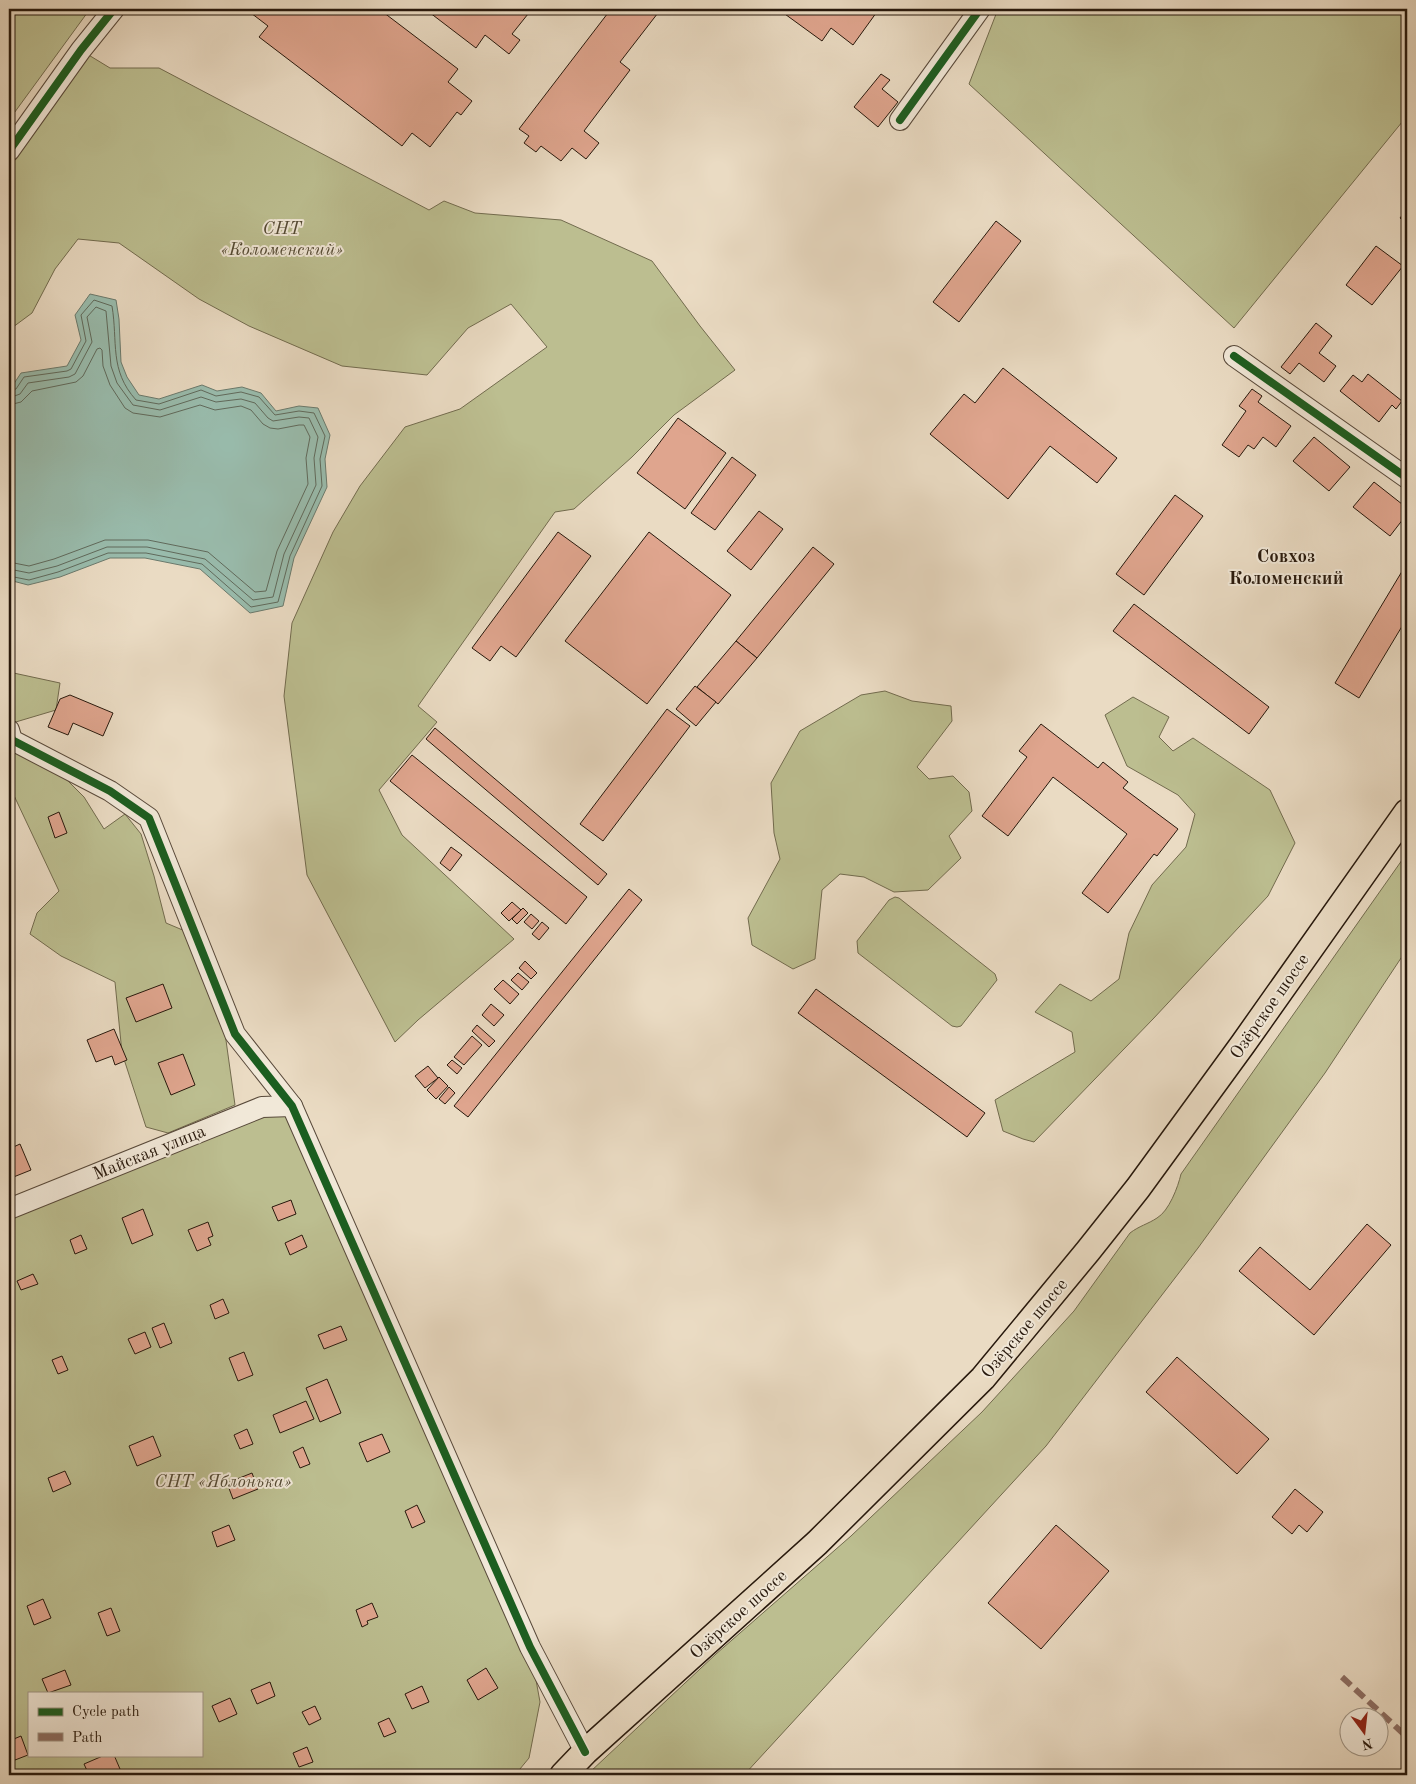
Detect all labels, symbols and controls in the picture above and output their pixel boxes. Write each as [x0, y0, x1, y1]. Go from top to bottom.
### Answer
park label: СНТ «Коломенский» [221, 220, 343, 259]
district label: Совхоз Коломенский [1228, 548, 1344, 589]
street label: Озёрское шоссе [1227, 951, 1313, 1062]
street label: Майская улица [90, 1122, 208, 1184]
street label: Озёрское шоссе [978, 1275, 1071, 1382]
park label: СНТ «Яблонька» [154, 1473, 292, 1491]
street label: Озёрское шоссе [687, 1567, 791, 1663]
legend [28, 1692, 202, 1756]
text: Cycle path [72, 1705, 140, 1720]
north arrow [1338, 1706, 1388, 1756]
text: Path [72, 1731, 102, 1746]
text: N [1360, 1735, 1374, 1752]

